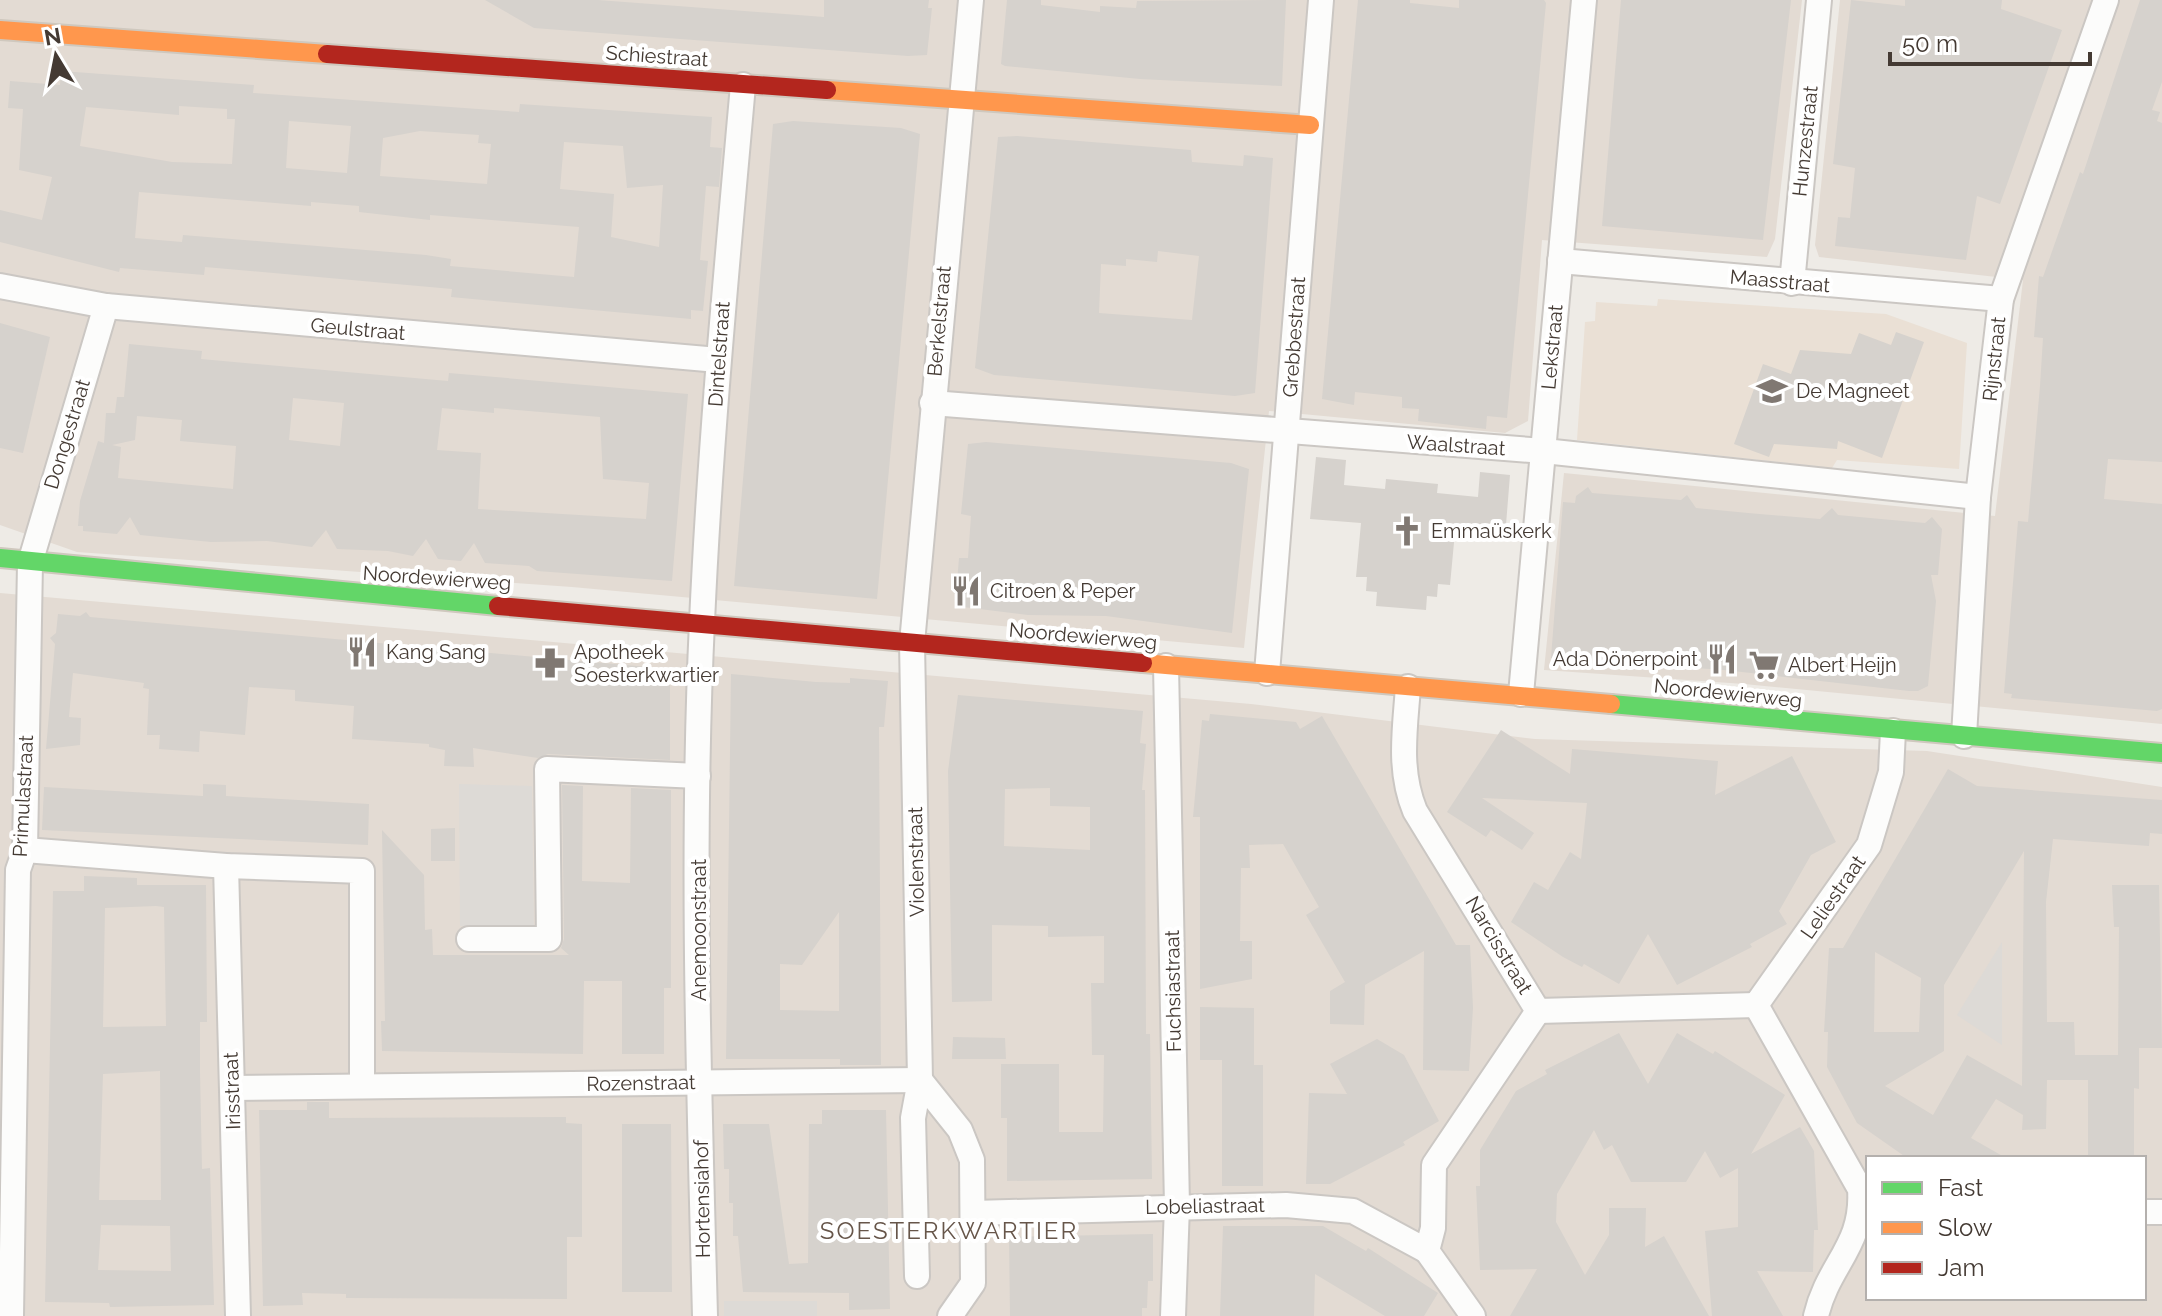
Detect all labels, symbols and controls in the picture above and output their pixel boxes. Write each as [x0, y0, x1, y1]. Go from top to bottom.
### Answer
north arrow [16, 16, 96, 96]
scale bar [1890, 16, 2090, 66]
text: N [42, 22, 63, 51]
text: 50 m [1902, 29, 1958, 58]
street label: Schiestraat [605, 40, 709, 72]
street label: Hunzestraat [1787, 84, 1823, 198]
street label: Berkelstraat [922, 264, 956, 377]
street label: Maasstraat [1729, 265, 1831, 297]
street label: Grebbestraat [1278, 276, 1310, 398]
street label: Dintelstraat [703, 300, 735, 408]
street label: Lekstraat [1536, 303, 1568, 391]
street label: Geulstraat [310, 313, 407, 345]
street label: Rijnstraat [1978, 315, 2010, 403]
school or university icon: De Magneet [1755, 374, 1789, 408]
street label: Dongestraat [39, 376, 95, 492]
place label: De Magneet [1796, 379, 1910, 403]
street label: Waalstraat [1406, 430, 1506, 460]
church icon: Emmaüskerk [1390, 514, 1424, 548]
place label: Emmaüskerk [1431, 519, 1552, 543]
street label: Noordewierweg [362, 561, 512, 595]
restaurant icon: Citroen & Peper [949, 574, 983, 608]
place label: Citroen & Peper [990, 579, 1135, 603]
street label: Noordewierweg [1008, 618, 1158, 654]
restaurant icon: Kang Sang [345, 635, 379, 669]
place label: Kang Sang [386, 640, 486, 664]
place label: Apotheek Soesterkwartier [574, 640, 719, 687]
restaurant icon: Ada Dönerpoint [1705, 642, 1739, 676]
pharmacy icon: Apotheek Soesterkwartier [533, 646, 567, 680]
place label: Ada Dönerpoint [1553, 647, 1698, 671]
supermarket icon: Albert Heijn [1747, 648, 1781, 682]
place label: Albert Heijn [1788, 653, 1897, 677]
street label: Noordewierweg [1653, 673, 1803, 713]
street label: Primulastraat [8, 734, 38, 858]
street label: Violenstraat [903, 806, 929, 917]
street label: Leliestraat [1795, 850, 1871, 943]
street label: Anemoonstraat [687, 858, 711, 1001]
street label: Narcisstraat [1460, 892, 1538, 998]
street label: Fuchsiastraat [1160, 929, 1186, 1052]
street label: Irisstraat [219, 1051, 245, 1130]
street label: Rozenstraat [586, 1070, 696, 1096]
street label: Hortensiahof [689, 1138, 715, 1258]
legend [1866, 1156, 2146, 1300]
text: Fast [1938, 1173, 1983, 1202]
street label: Lobeliastraat [1145, 1193, 1265, 1219]
text: Slow [1938, 1213, 1993, 1242]
district label: SOESTERKWARTIER [820, 1216, 1078, 1245]
text: Jam [1938, 1253, 1984, 1282]

